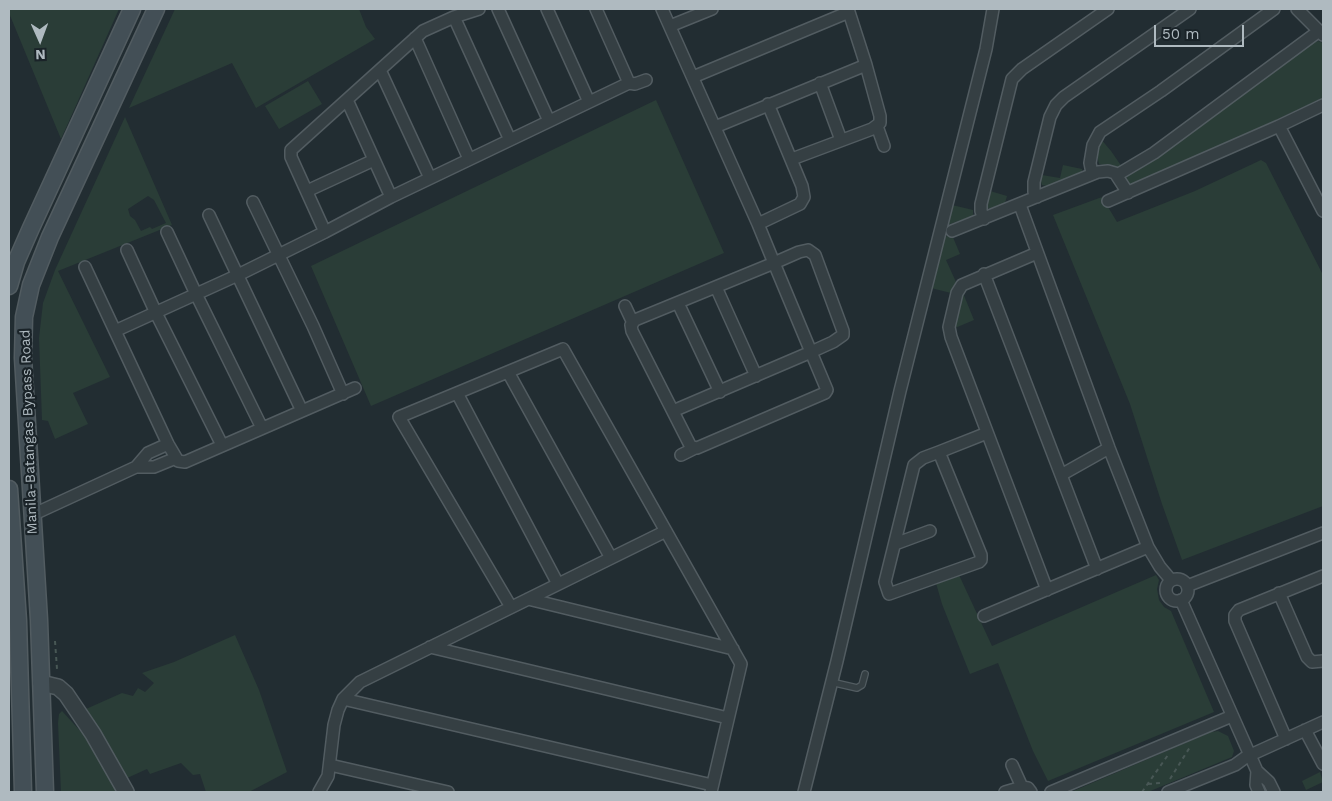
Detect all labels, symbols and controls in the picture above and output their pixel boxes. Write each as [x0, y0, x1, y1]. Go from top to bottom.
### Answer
north arrow [15, 15, 65, 65]
scale bar [1157, 15, 1247, 47]
text: 50 m [1162, 25, 1199, 43]
text: N [35, 47, 46, 63]
street label: Manila-Batangas Bypass Road [17, 329, 41, 535]

